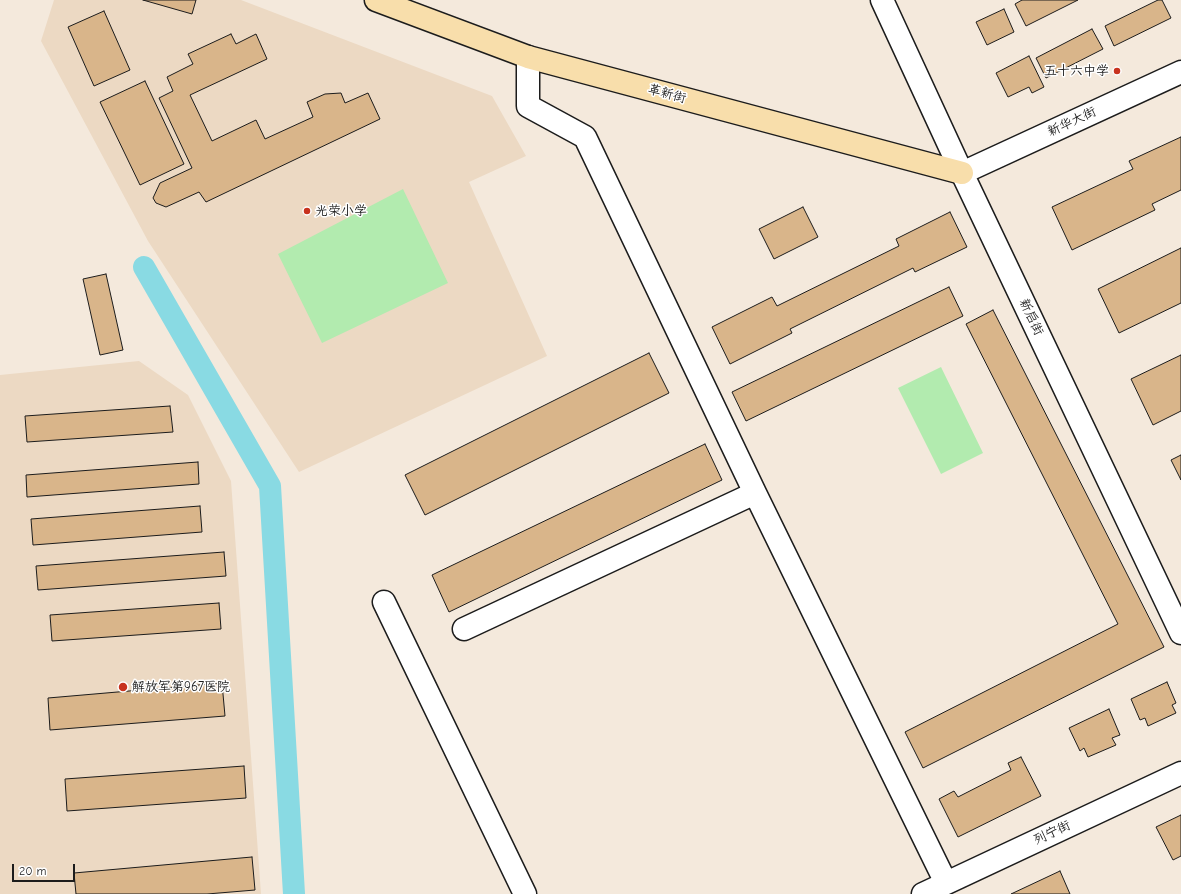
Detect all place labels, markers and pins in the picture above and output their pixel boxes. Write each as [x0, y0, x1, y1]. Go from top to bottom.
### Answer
place label: 五十六中学 [1044, 63, 1109, 79]
marker: 五十六中学 [1112, 66, 1122, 76]
place label: 光荣小学 [315, 203, 367, 219]
marker: 光荣小学 [302, 206, 312, 216]
place label: 解放军第967医院 [132, 679, 230, 695]
marker: 解放军第967医院 [117, 681, 129, 693]

